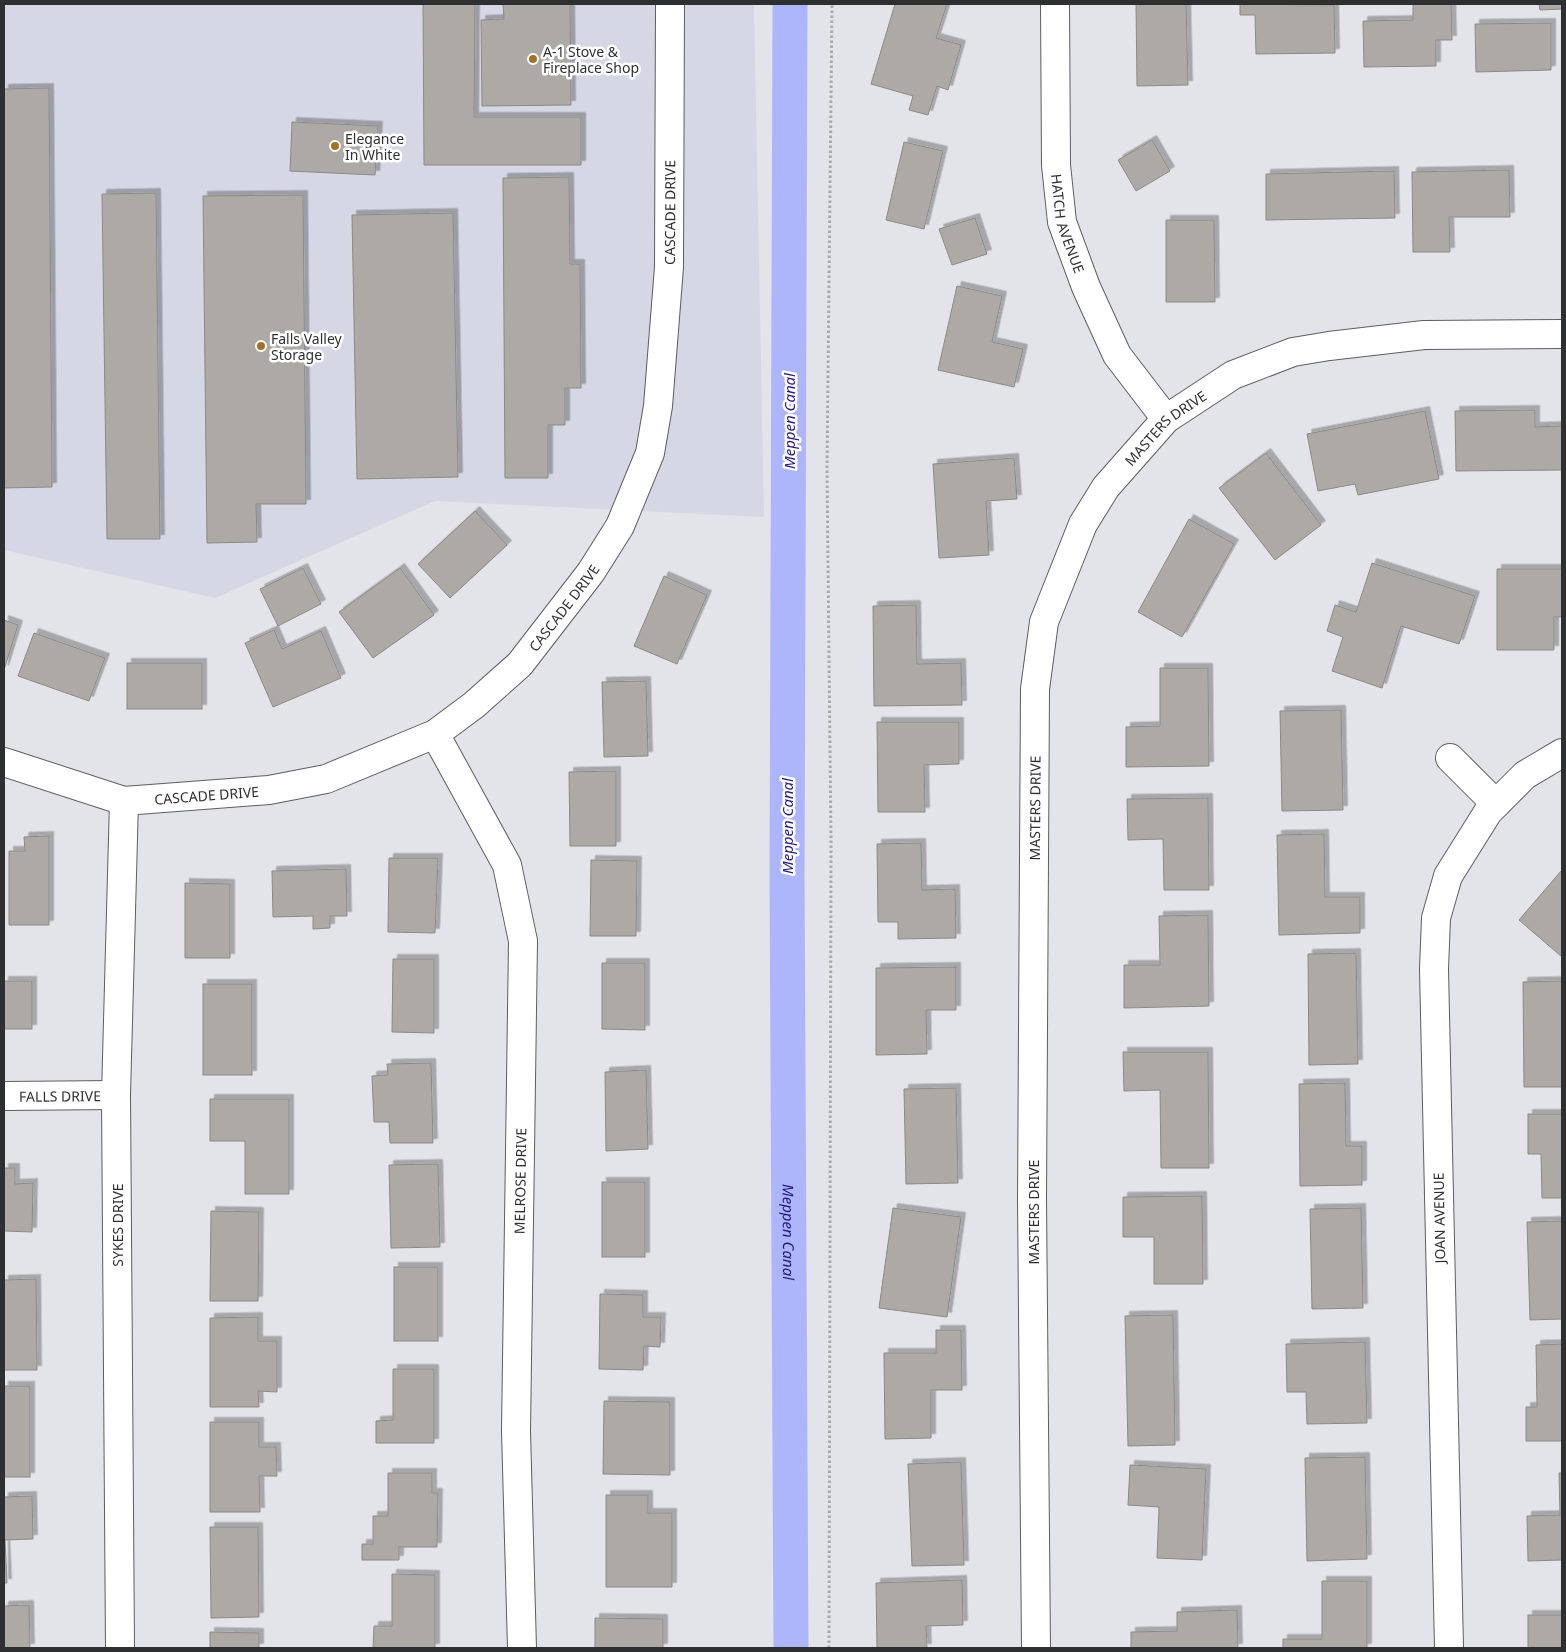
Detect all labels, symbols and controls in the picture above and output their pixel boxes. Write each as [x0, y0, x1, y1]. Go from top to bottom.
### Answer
place label: A-1 Stove & Fireplace Shop [543, 42, 639, 77]
marker: A-1 Stove & Fireplace Shop [527, 53, 539, 65]
place label: Elegance In White [345, 129, 404, 164]
marker: Elegance In White [329, 140, 341, 152]
street label: CASCADE DRIVE [660, 160, 679, 265]
street label: HATCH AVENUE [1047, 173, 1090, 276]
place label: Falls Valley Storage [271, 329, 343, 364]
marker: Falls Valley Storage [255, 340, 267, 352]
water label: Meppen Canal [779, 372, 799, 469]
street label: MASTERS DRIVE [1120, 386, 1210, 469]
street label: CASCADE DRIVE [524, 561, 603, 655]
street label: MASTERS DRIVE [1024, 756, 1044, 861]
water label: Meppen Canal [777, 777, 797, 874]
street label: CASCADE DRIVE [154, 781, 260, 808]
street label: FALLS DRIVE [19, 1086, 101, 1105]
street label: MELROSE DRIVE [510, 1128, 530, 1234]
street label: MASTERS DRIVE [1024, 1160, 1043, 1264]
street label: JOAN AVENUE [1429, 1172, 1449, 1266]
street label: SYKES DRIVE [108, 1183, 127, 1267]
water label: Meppen Canal [779, 1184, 799, 1281]

